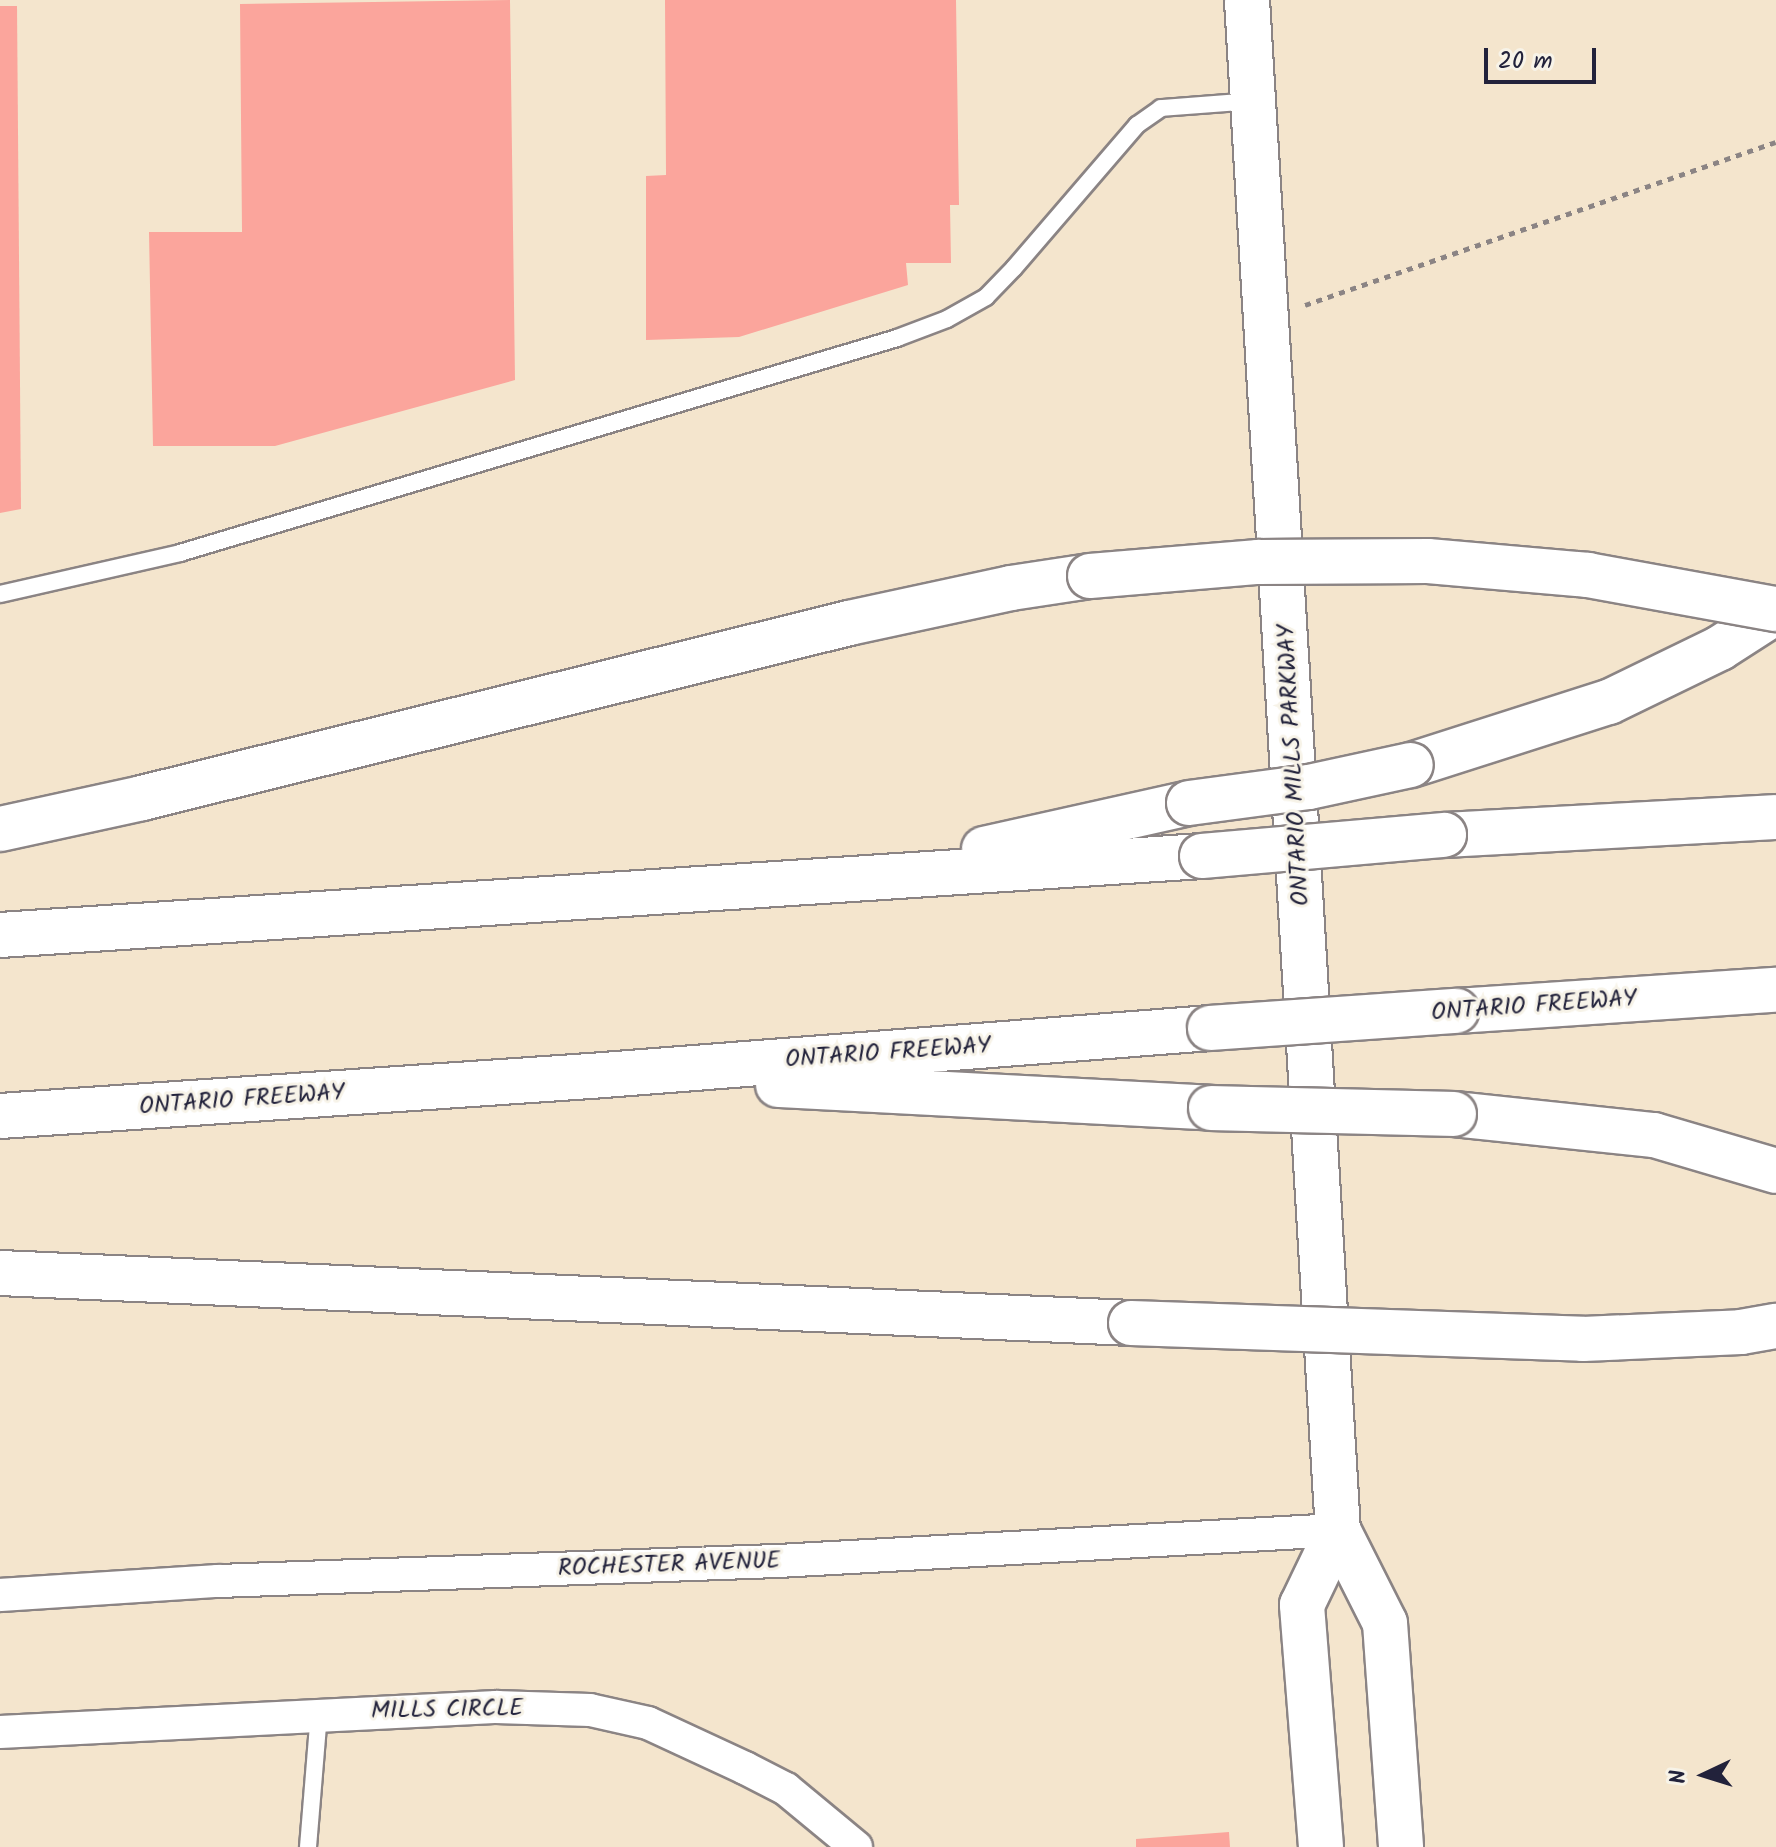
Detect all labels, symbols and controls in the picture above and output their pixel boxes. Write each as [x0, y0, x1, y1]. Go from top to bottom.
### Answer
scale bar [1488, 32, 1600, 82]
text: 20 m [1498, 42, 1553, 81]
street label: ONTARIO MILLS PARKWAY [1272, 623, 1316, 907]
street label: ONTARIO FREEWAY [1430, 984, 1638, 1028]
street label: ONTARIO FREEWAY [784, 1031, 992, 1075]
street label: ONTARIO FREEWAY [138, 1078, 346, 1122]
street label: ROCHESTER AVENUE [557, 1547, 781, 1583]
street label: MILLS CIRCLE [371, 1694, 523, 1726]
north arrow [1664, 1735, 1744, 1815]
text: N [1662, 1769, 1698, 1785]

